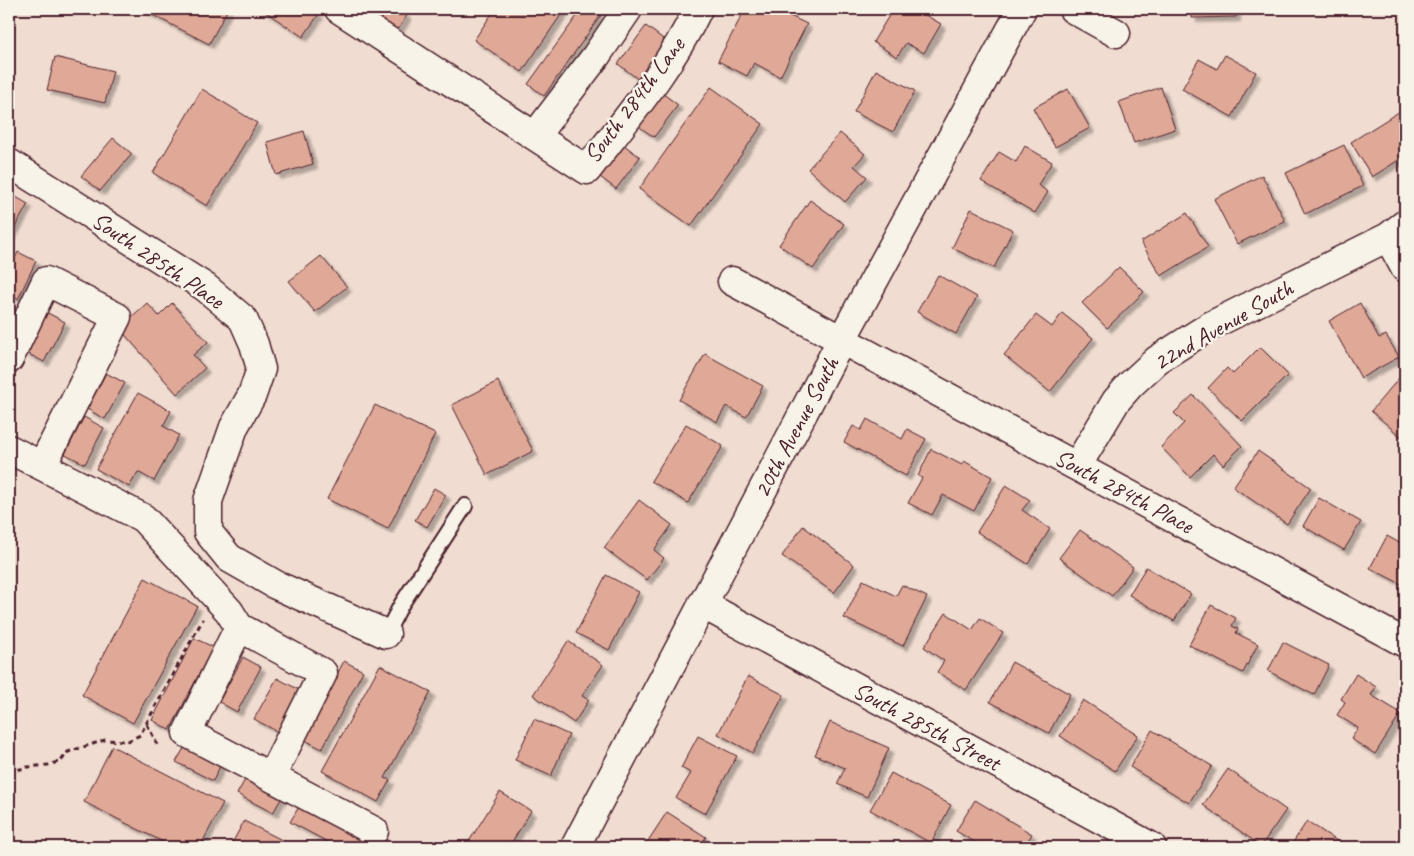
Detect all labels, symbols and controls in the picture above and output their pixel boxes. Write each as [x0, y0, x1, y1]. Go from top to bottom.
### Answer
street label: South 284th Lane [577, 29, 692, 169]
street label: South 285th Place [86, 205, 231, 316]
street label: 22nd Avenue South [1148, 272, 1299, 377]
street label: 20th Avenue South [746, 351, 846, 502]
street label: South 284th Place [1050, 442, 1200, 541]
street label: South 285th Street [848, 675, 1007, 778]

